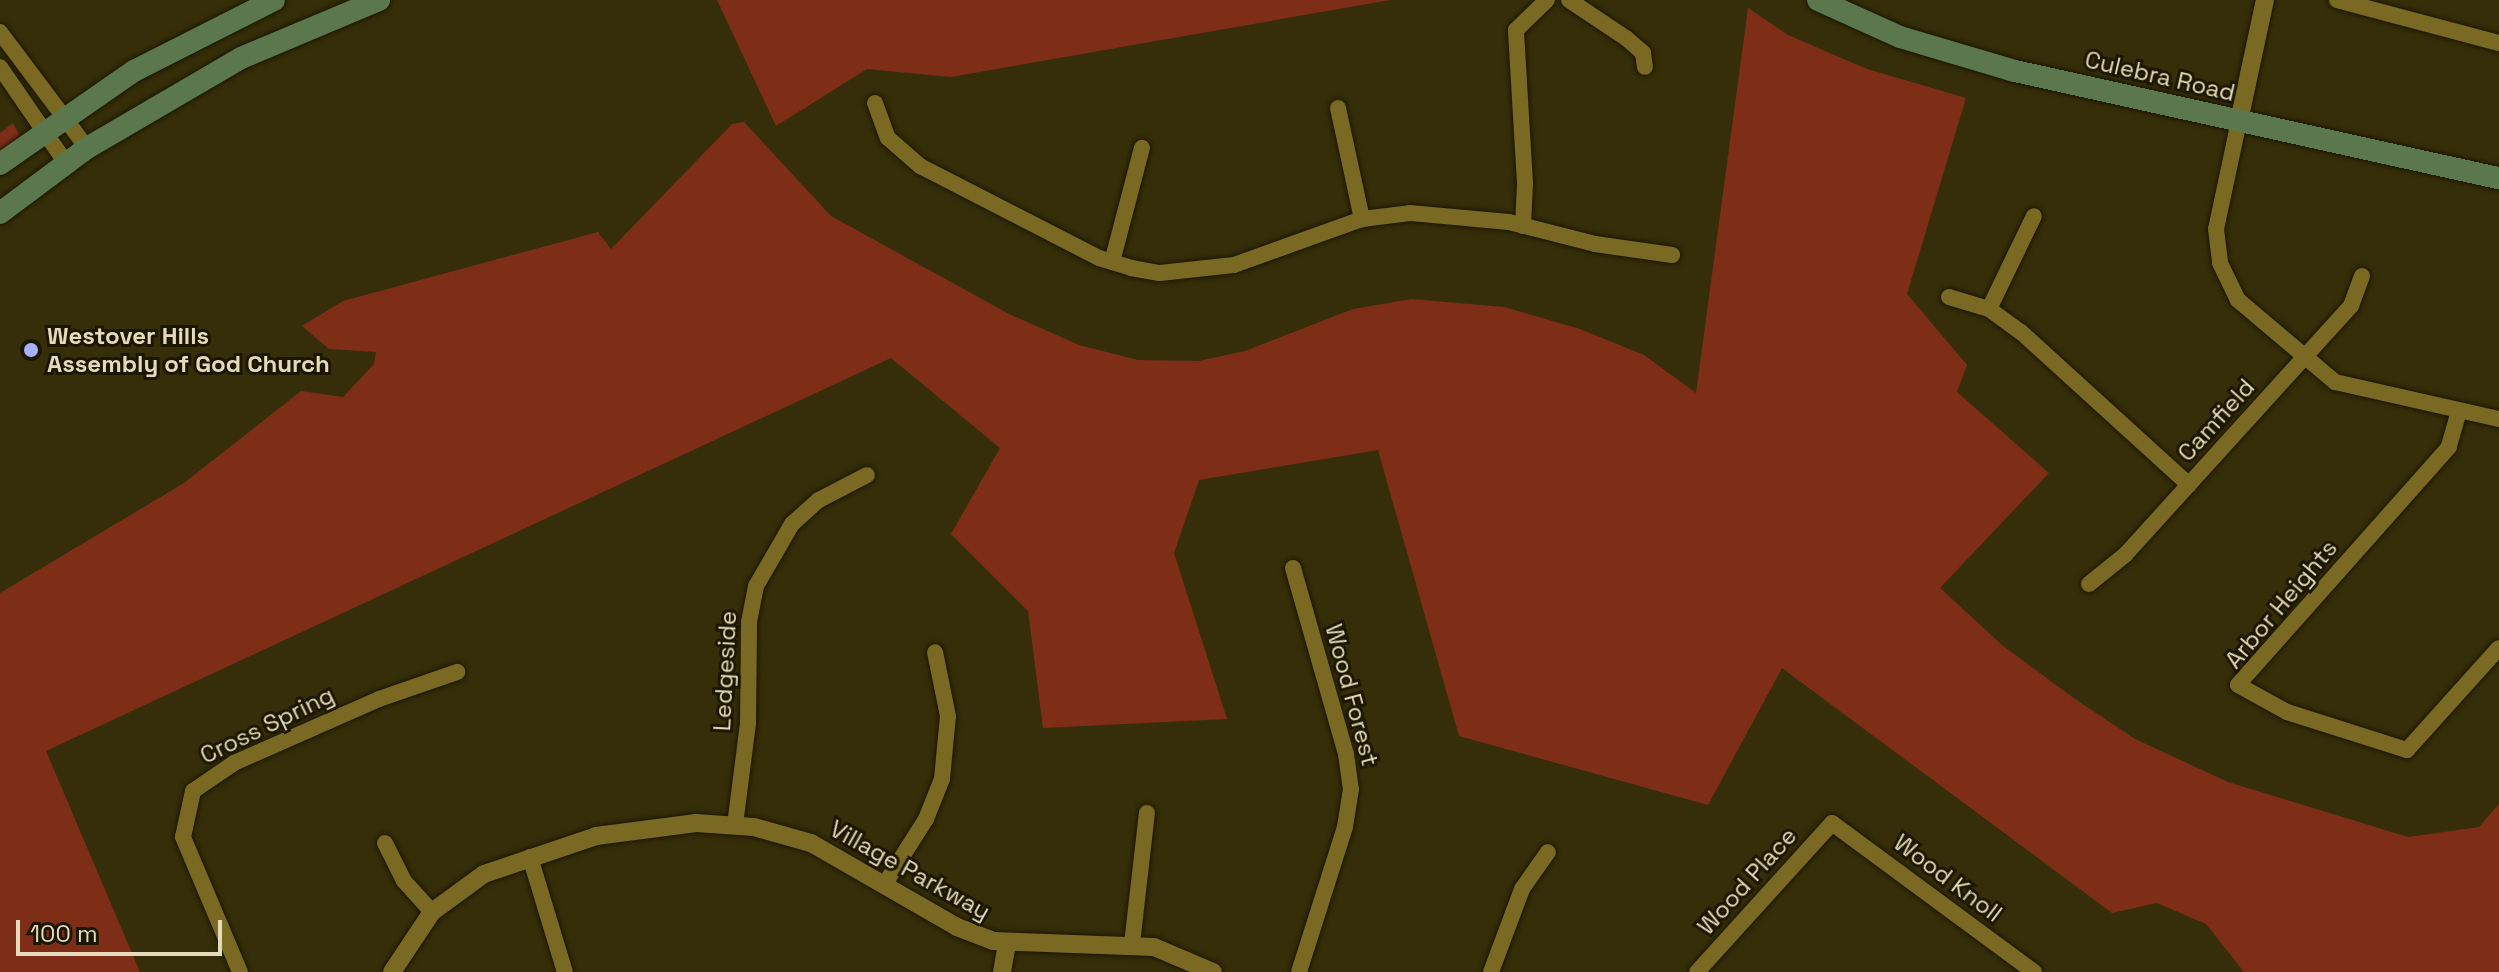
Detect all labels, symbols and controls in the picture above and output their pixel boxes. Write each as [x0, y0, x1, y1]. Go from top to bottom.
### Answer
street label: Culebra Road [2082, 45, 2238, 107]
place label: Westover Hills Assembly of God Church [47, 322, 330, 378]
marker: Westover Hills Assembly of God Church [22, 341, 40, 359]
street label: Camfield [2172, 373, 2260, 467]
street label: Arbor Heights [2219, 534, 2343, 674]
street label: Ledgeside [707, 610, 743, 732]
street label: Wood Forest [1319, 621, 1385, 769]
street label: Cross Spring [195, 680, 339, 770]
street label: Village Parkway [825, 814, 995, 926]
street label: Wood Place [1691, 821, 1803, 941]
street label: Wood Knoll [1888, 828, 2008, 928]
scale bar [20, 904, 226, 954]
text: 100 m [30, 918, 98, 949]

